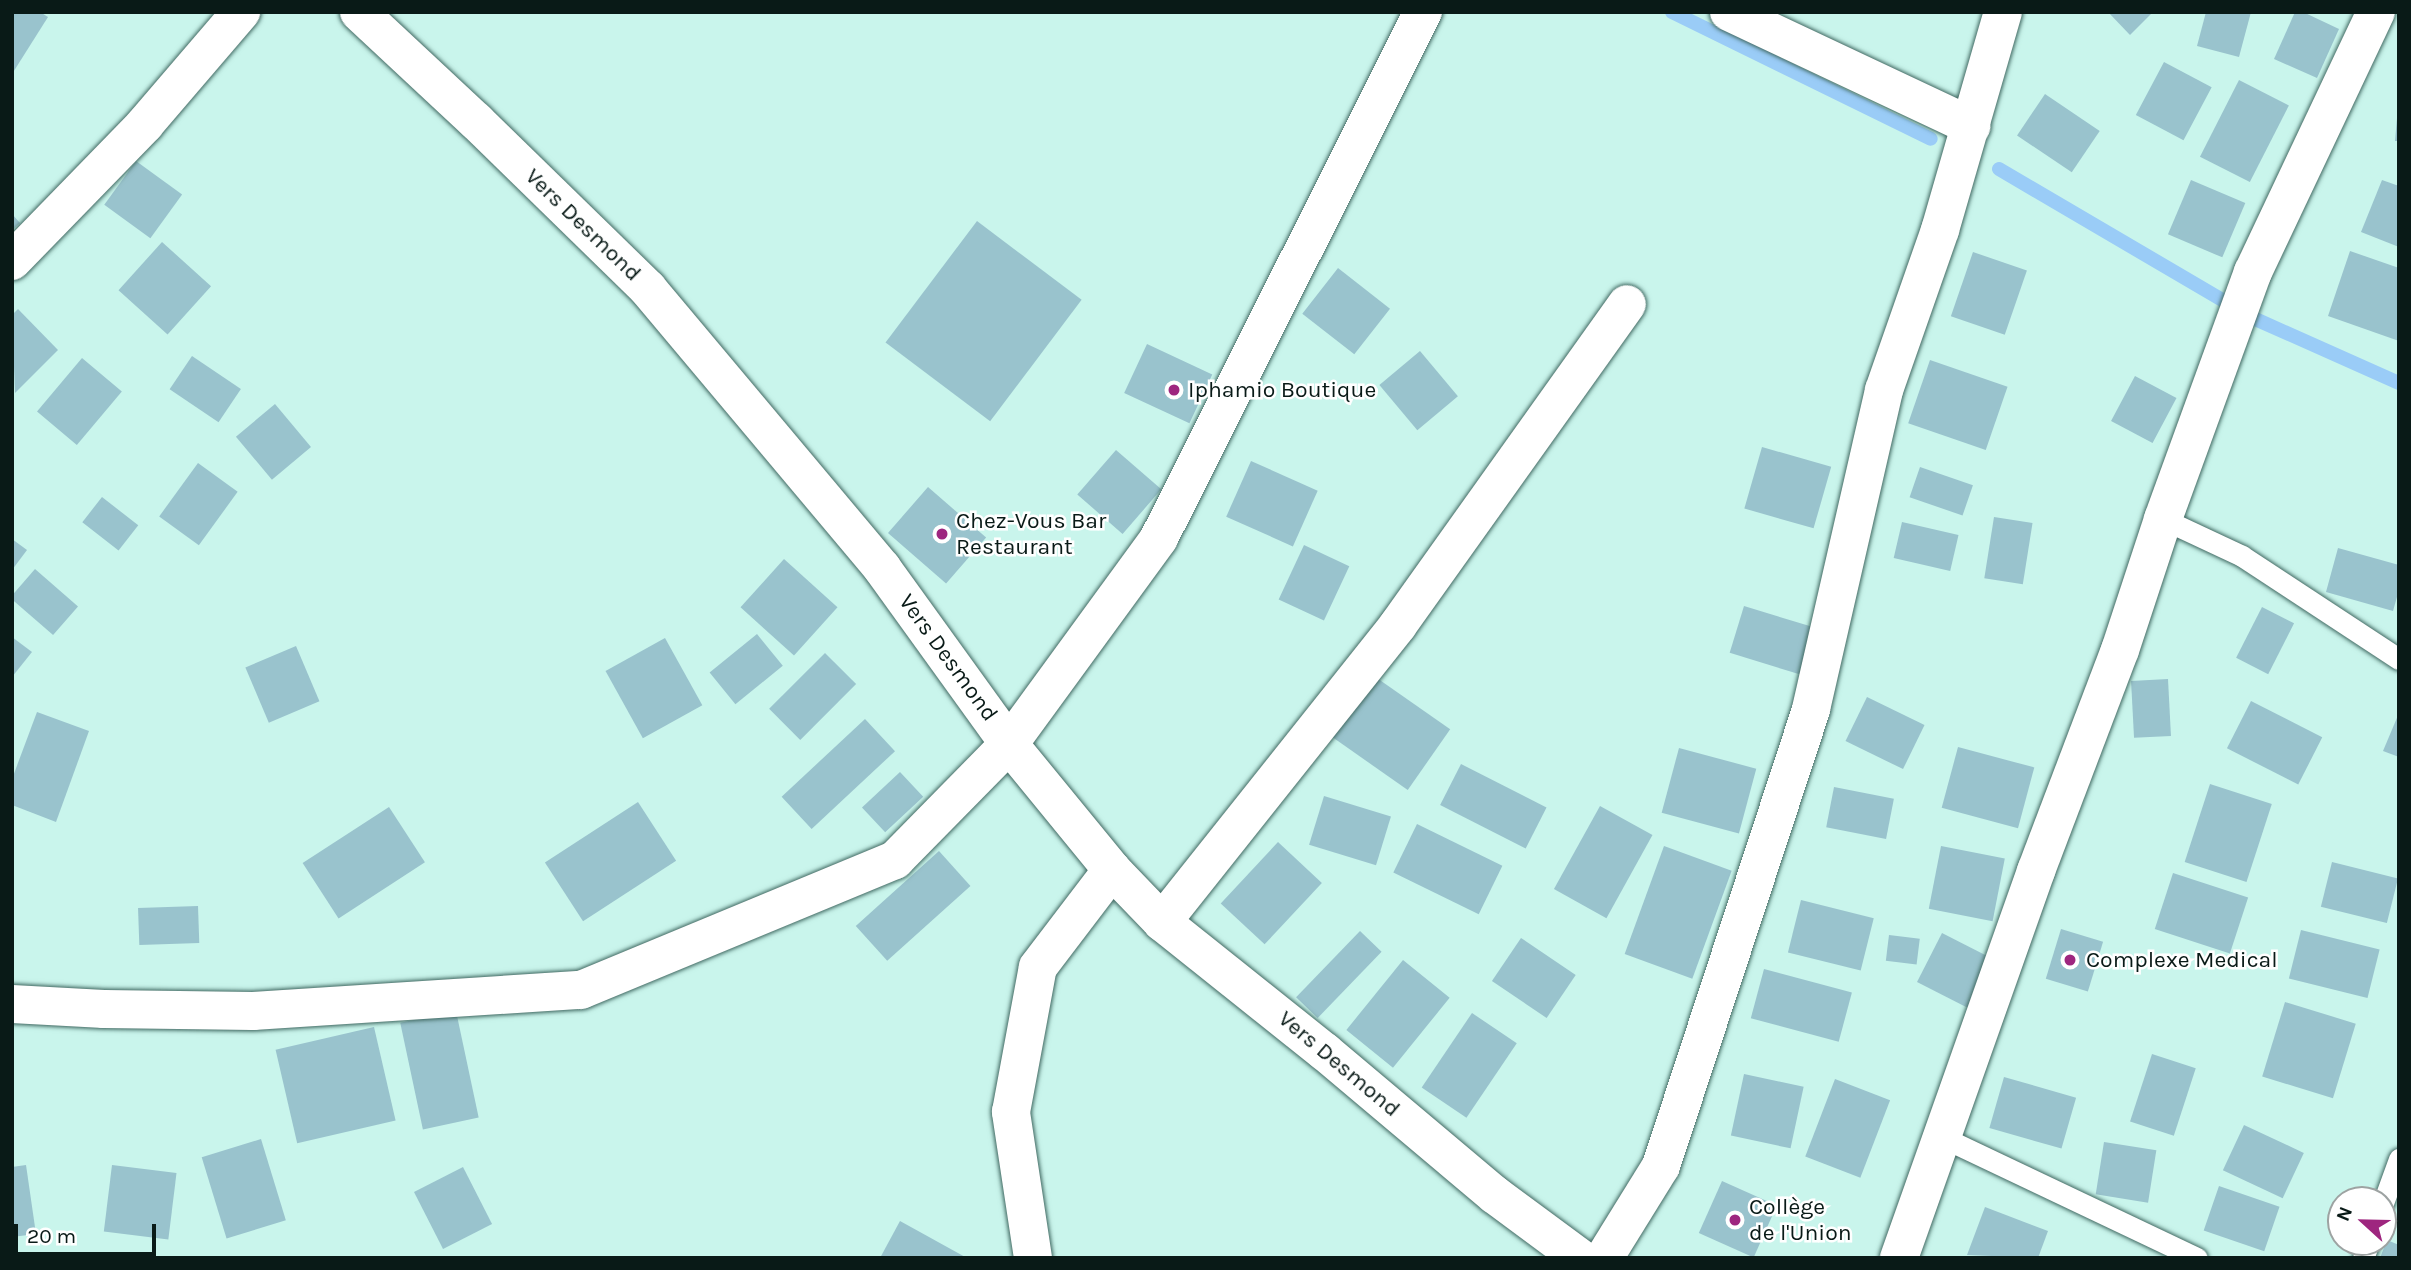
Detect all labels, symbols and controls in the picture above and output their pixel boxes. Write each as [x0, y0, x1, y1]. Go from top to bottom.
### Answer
street label: Vers Desmond [519, 163, 647, 287]
place label: Iphamio Boutique [1188, 376, 1376, 404]
marker: Iphamio Boutique [1166, 382, 1182, 398]
place label: Chez-Vous Bar Restaurant [956, 507, 1106, 561]
marker: Chez-Vous Bar Restaurant [934, 526, 950, 542]
street label: Vers Desmond [893, 589, 1003, 727]
place label: Complexe Medical [2086, 946, 2278, 974]
marker: Complexe Medical [2060, 950, 2080, 970]
street label: Vers Desmond [1272, 1005, 1406, 1123]
north arrow [2327, 1186, 2397, 1256]
place label: Collège de l'Union [1749, 1193, 1852, 1247]
text: N [2332, 1203, 2357, 1224]
scale bar [18, 1210, 159, 1254]
marker: Collège de l'Union [1727, 1212, 1743, 1228]
text: 20 m [27, 1224, 76, 1248]

